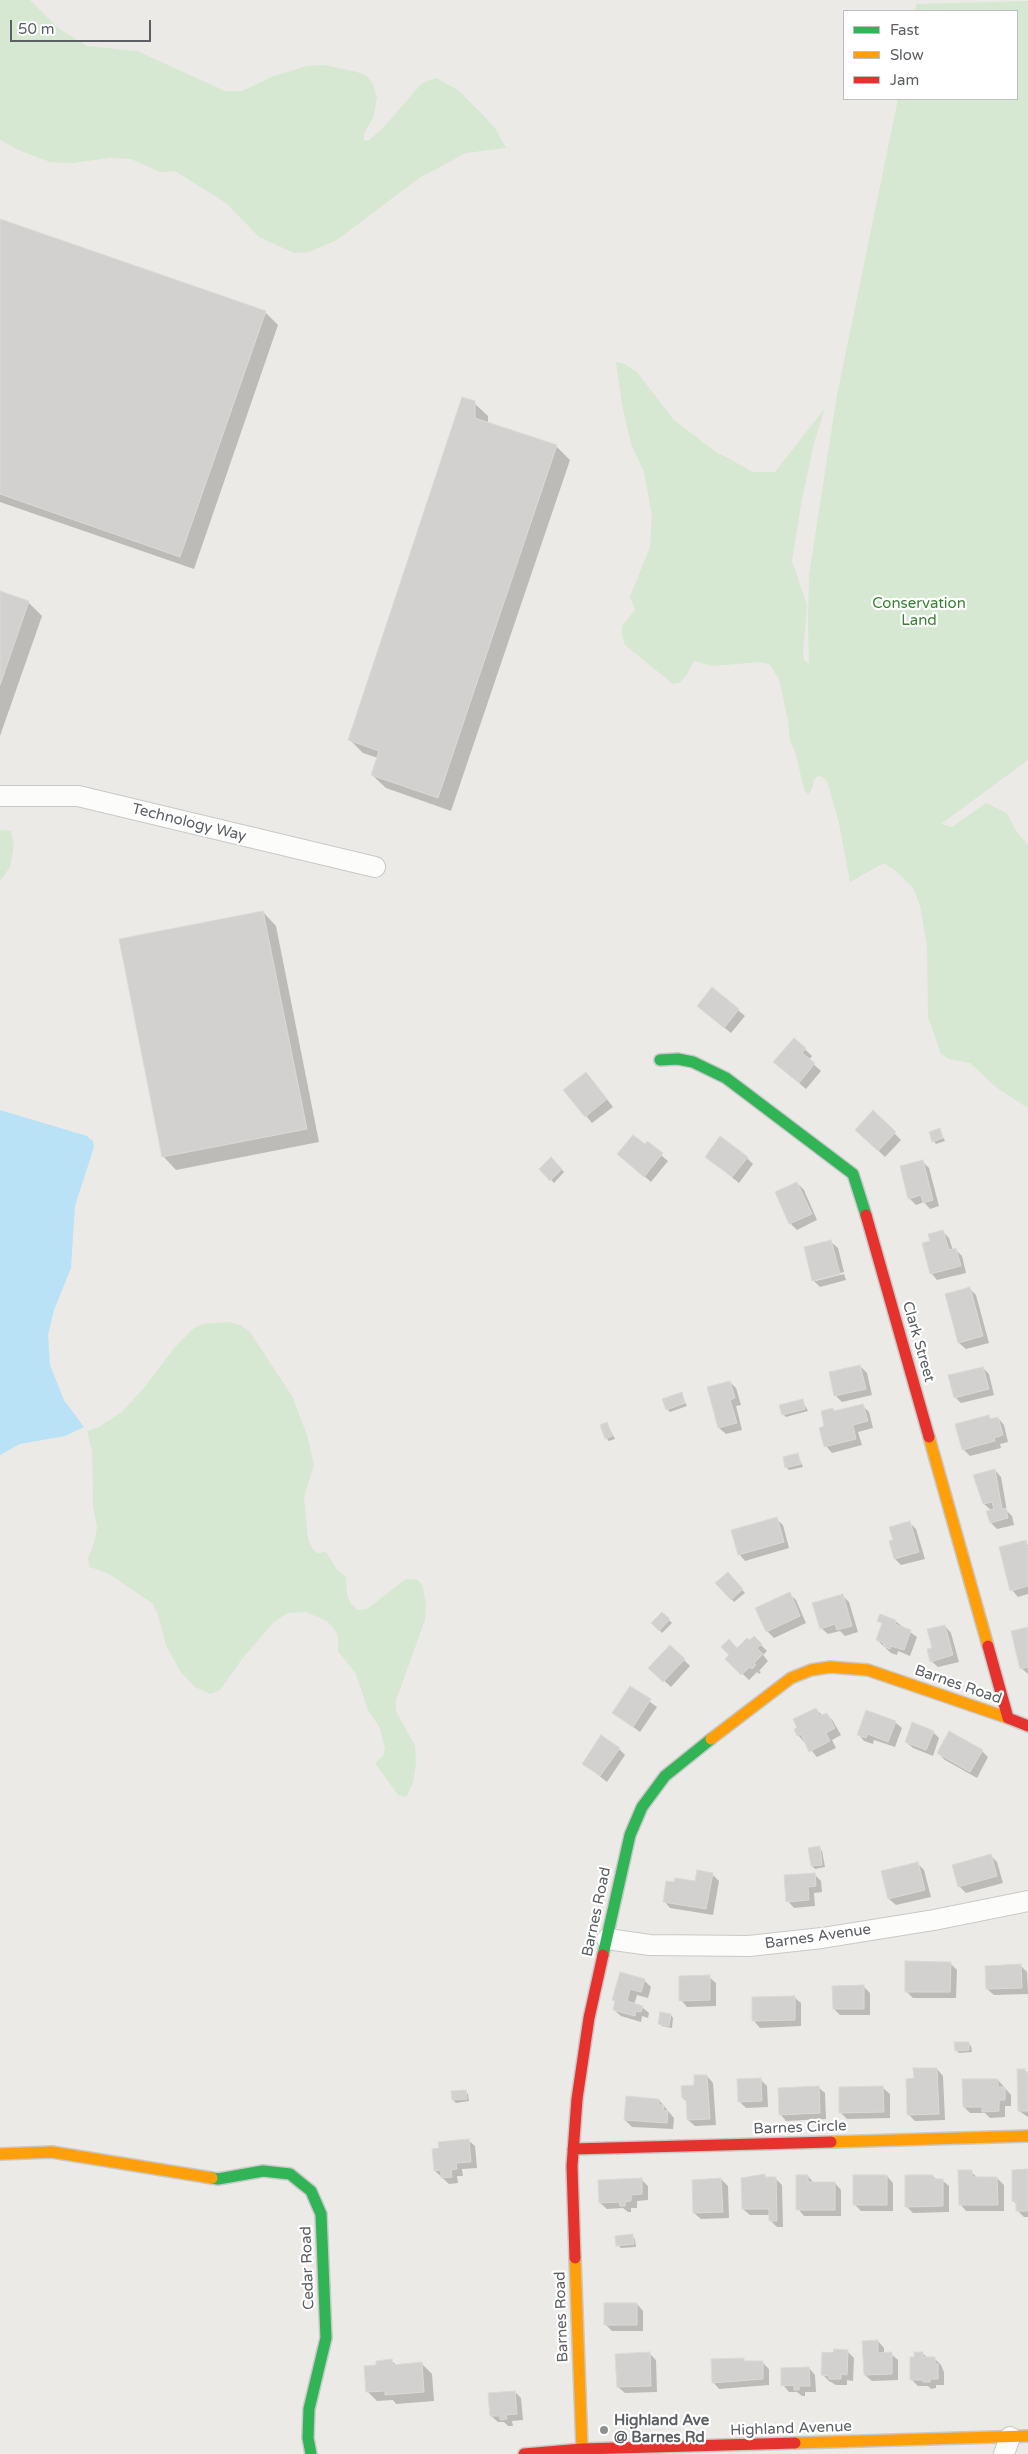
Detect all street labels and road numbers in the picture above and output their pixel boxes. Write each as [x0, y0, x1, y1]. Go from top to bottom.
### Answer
street label: Technology Way [130, 800, 248, 846]
street label: Clark Street [898, 1299, 938, 1385]
street label: Barnes Road [912, 1662, 1004, 1708]
street label: Barnes Road [579, 1866, 615, 1958]
street label: Barnes Avenue [764, 1921, 872, 1953]
street label: Barnes Circle [753, 2117, 847, 2139]
street label: Cedar Road [298, 2226, 318, 2310]
street label: Barnes Road [551, 2271, 573, 2363]
street label: Highland Avenue [730, 2418, 852, 2440]

